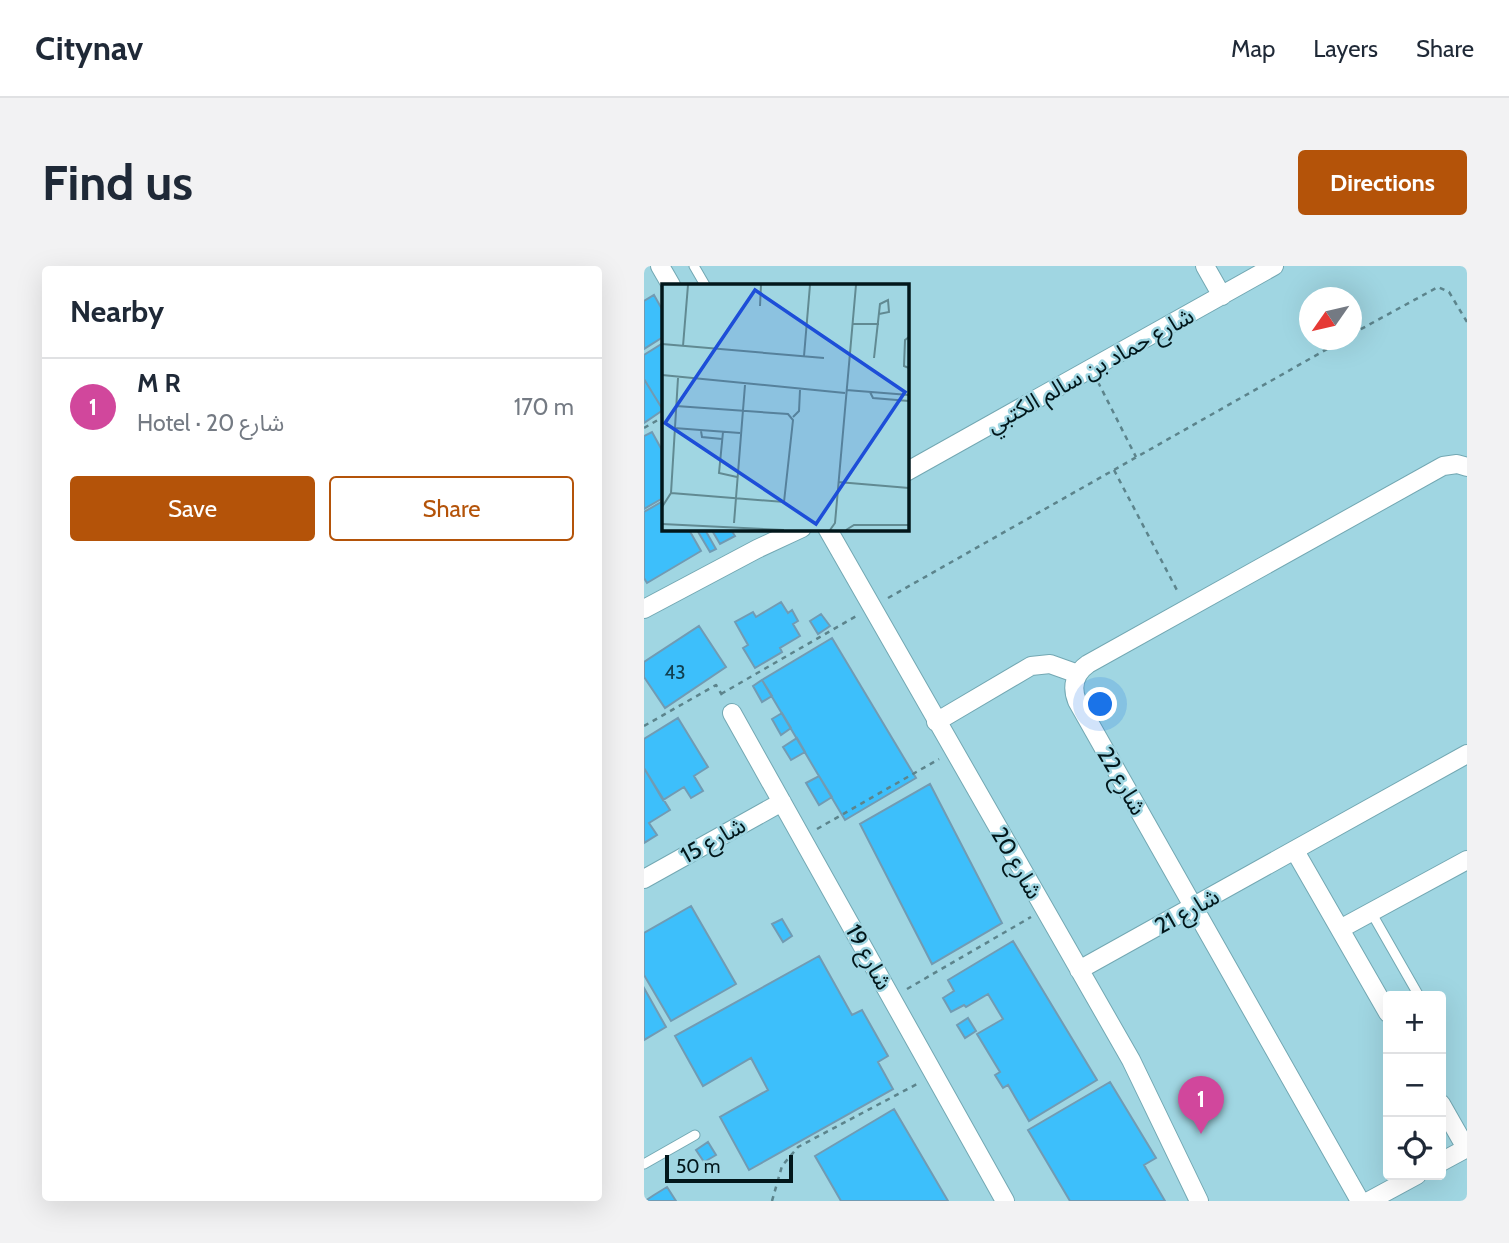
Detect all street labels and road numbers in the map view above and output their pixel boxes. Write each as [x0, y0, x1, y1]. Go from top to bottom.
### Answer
street label: شارع حماد بن سالم الكتبي [981, 301, 1200, 442]
street label: شارع 22 [1089, 742, 1153, 822]
street label: شارع 15 [676, 811, 752, 872]
street label: شارع 20 [983, 822, 1049, 905]
street label: شارع 21 [1150, 882, 1226, 943]
street label: شارع 19 [837, 919, 898, 996]

